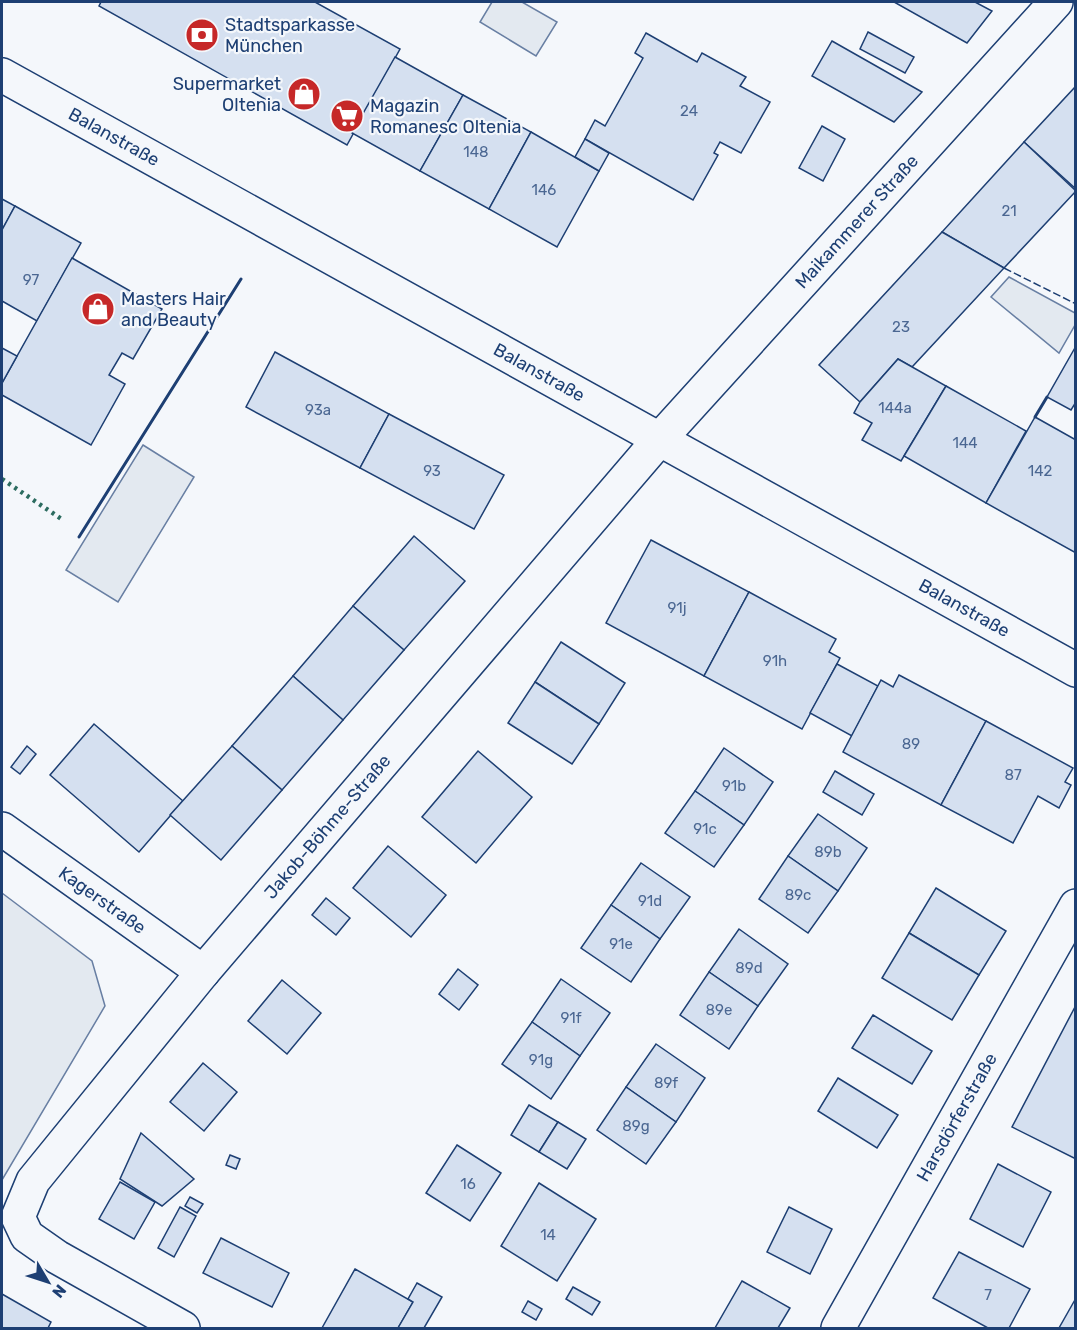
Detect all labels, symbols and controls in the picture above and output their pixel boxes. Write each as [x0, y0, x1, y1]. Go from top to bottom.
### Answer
place label: Stadtsparkasse München [225, 14, 355, 57]
bank icon: Stadtsparkasse München [184, 17, 220, 53]
place label: Supermarket Oltenia [173, 73, 281, 116]
shop icon: Supermarket Oltenia [286, 76, 322, 112]
place label: Magazin Romanesc Oltenia [370, 95, 521, 138]
supermarket icon: Magazin Romanesc Oltenia [329, 98, 365, 134]
house number: 24 [680, 102, 698, 120]
street label: Balanstraße [65, 103, 163, 171]
house number: 148 [463, 143, 489, 161]
street label: Maikammerer Straße [791, 150, 923, 293]
house number: 146 [532, 181, 556, 199]
house number: 21 [1001, 202, 1017, 220]
house number: 97 [23, 271, 40, 289]
place label: Masters Hair and Beauty [121, 288, 226, 331]
shop icon: Masters Hair and Beauty [80, 291, 116, 327]
house number: 23 [892, 318, 910, 336]
street label: Balanstraße [490, 339, 588, 407]
house number: 144a [878, 399, 912, 417]
house number: 93a [305, 401, 331, 419]
house number: 144 [952, 434, 978, 452]
house number: 93 [423, 462, 441, 480]
house number: 142 [1028, 462, 1052, 480]
street label: Balanstraße [915, 574, 1014, 642]
house number: 91j [667, 599, 687, 617]
house number: 91h [763, 652, 787, 670]
house number: 89 [902, 735, 920, 753]
street label: Jakob-Böhme-Straße [260, 750, 395, 903]
house number: 87 [1004, 766, 1022, 784]
house number: 91b [722, 777, 746, 795]
house number: 91c [693, 820, 717, 838]
house number: 89b [814, 843, 842, 861]
street label: Kagerstraße [54, 862, 150, 939]
house number: 89c [785, 886, 811, 904]
house number: 91d [638, 892, 662, 910]
house number: 91e [609, 935, 633, 953]
house number: 89d [735, 959, 763, 977]
house number: 89e [706, 1001, 732, 1019]
house number: 91f [560, 1009, 582, 1027]
street label: Harsdörferstraße [912, 1049, 1002, 1185]
house number: 91g [529, 1051, 553, 1069]
house number: 89f [654, 1074, 678, 1092]
house number: 89g [622, 1117, 650, 1135]
house number: 16 [460, 1175, 476, 1193]
house number: 14 [540, 1226, 556, 1244]
north arrow [18, 1252, 78, 1312]
text: N [48, 1281, 70, 1302]
house number: 7 [984, 1286, 992, 1304]

